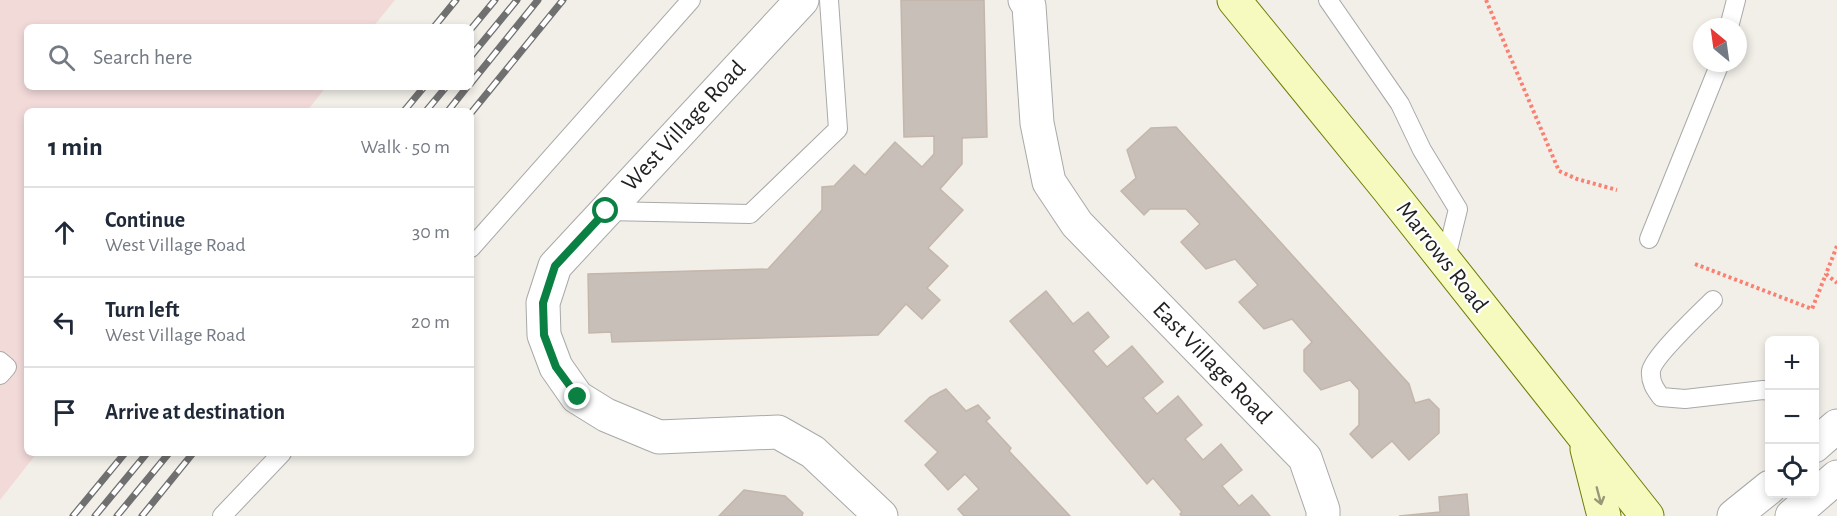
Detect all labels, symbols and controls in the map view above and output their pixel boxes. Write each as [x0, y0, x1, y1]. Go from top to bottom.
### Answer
north arrow [1693, 18, 1747, 72]
search box [24, 24, 474, 90]
icon: search [45, 41, 78, 74]
text: Search here [93, 46, 192, 68]
street label: West Village Road [618, 56, 750, 196]
text: 1 min [48, 134, 103, 160]
text: Walk · 50 m [361, 137, 450, 157]
route start [592, 197, 618, 223]
street label: Marrows Road [1392, 197, 1492, 317]
text: Continue [105, 209, 185, 231]
icon: ahead [48, 216, 81, 249]
text: 30 m [412, 222, 450, 242]
text: West Village Road [105, 235, 246, 255]
street label: East Village Road [1148, 297, 1276, 429]
text: Turn left [105, 299, 179, 321]
icon: left [48, 306, 81, 339]
text: 20 m [411, 312, 450, 332]
text: West Village Road [105, 325, 246, 345]
map controls [1765, 336, 1819, 498]
button: + [1765, 336, 1819, 390]
route end [564, 383, 590, 409]
button: − [1765, 390, 1819, 444]
icon: arrive [48, 396, 81, 429]
text: Arrive at destination [105, 401, 285, 423]
button: locate [1765, 444, 1819, 498]
one-way arrow [1594, 486, 1605, 505]

